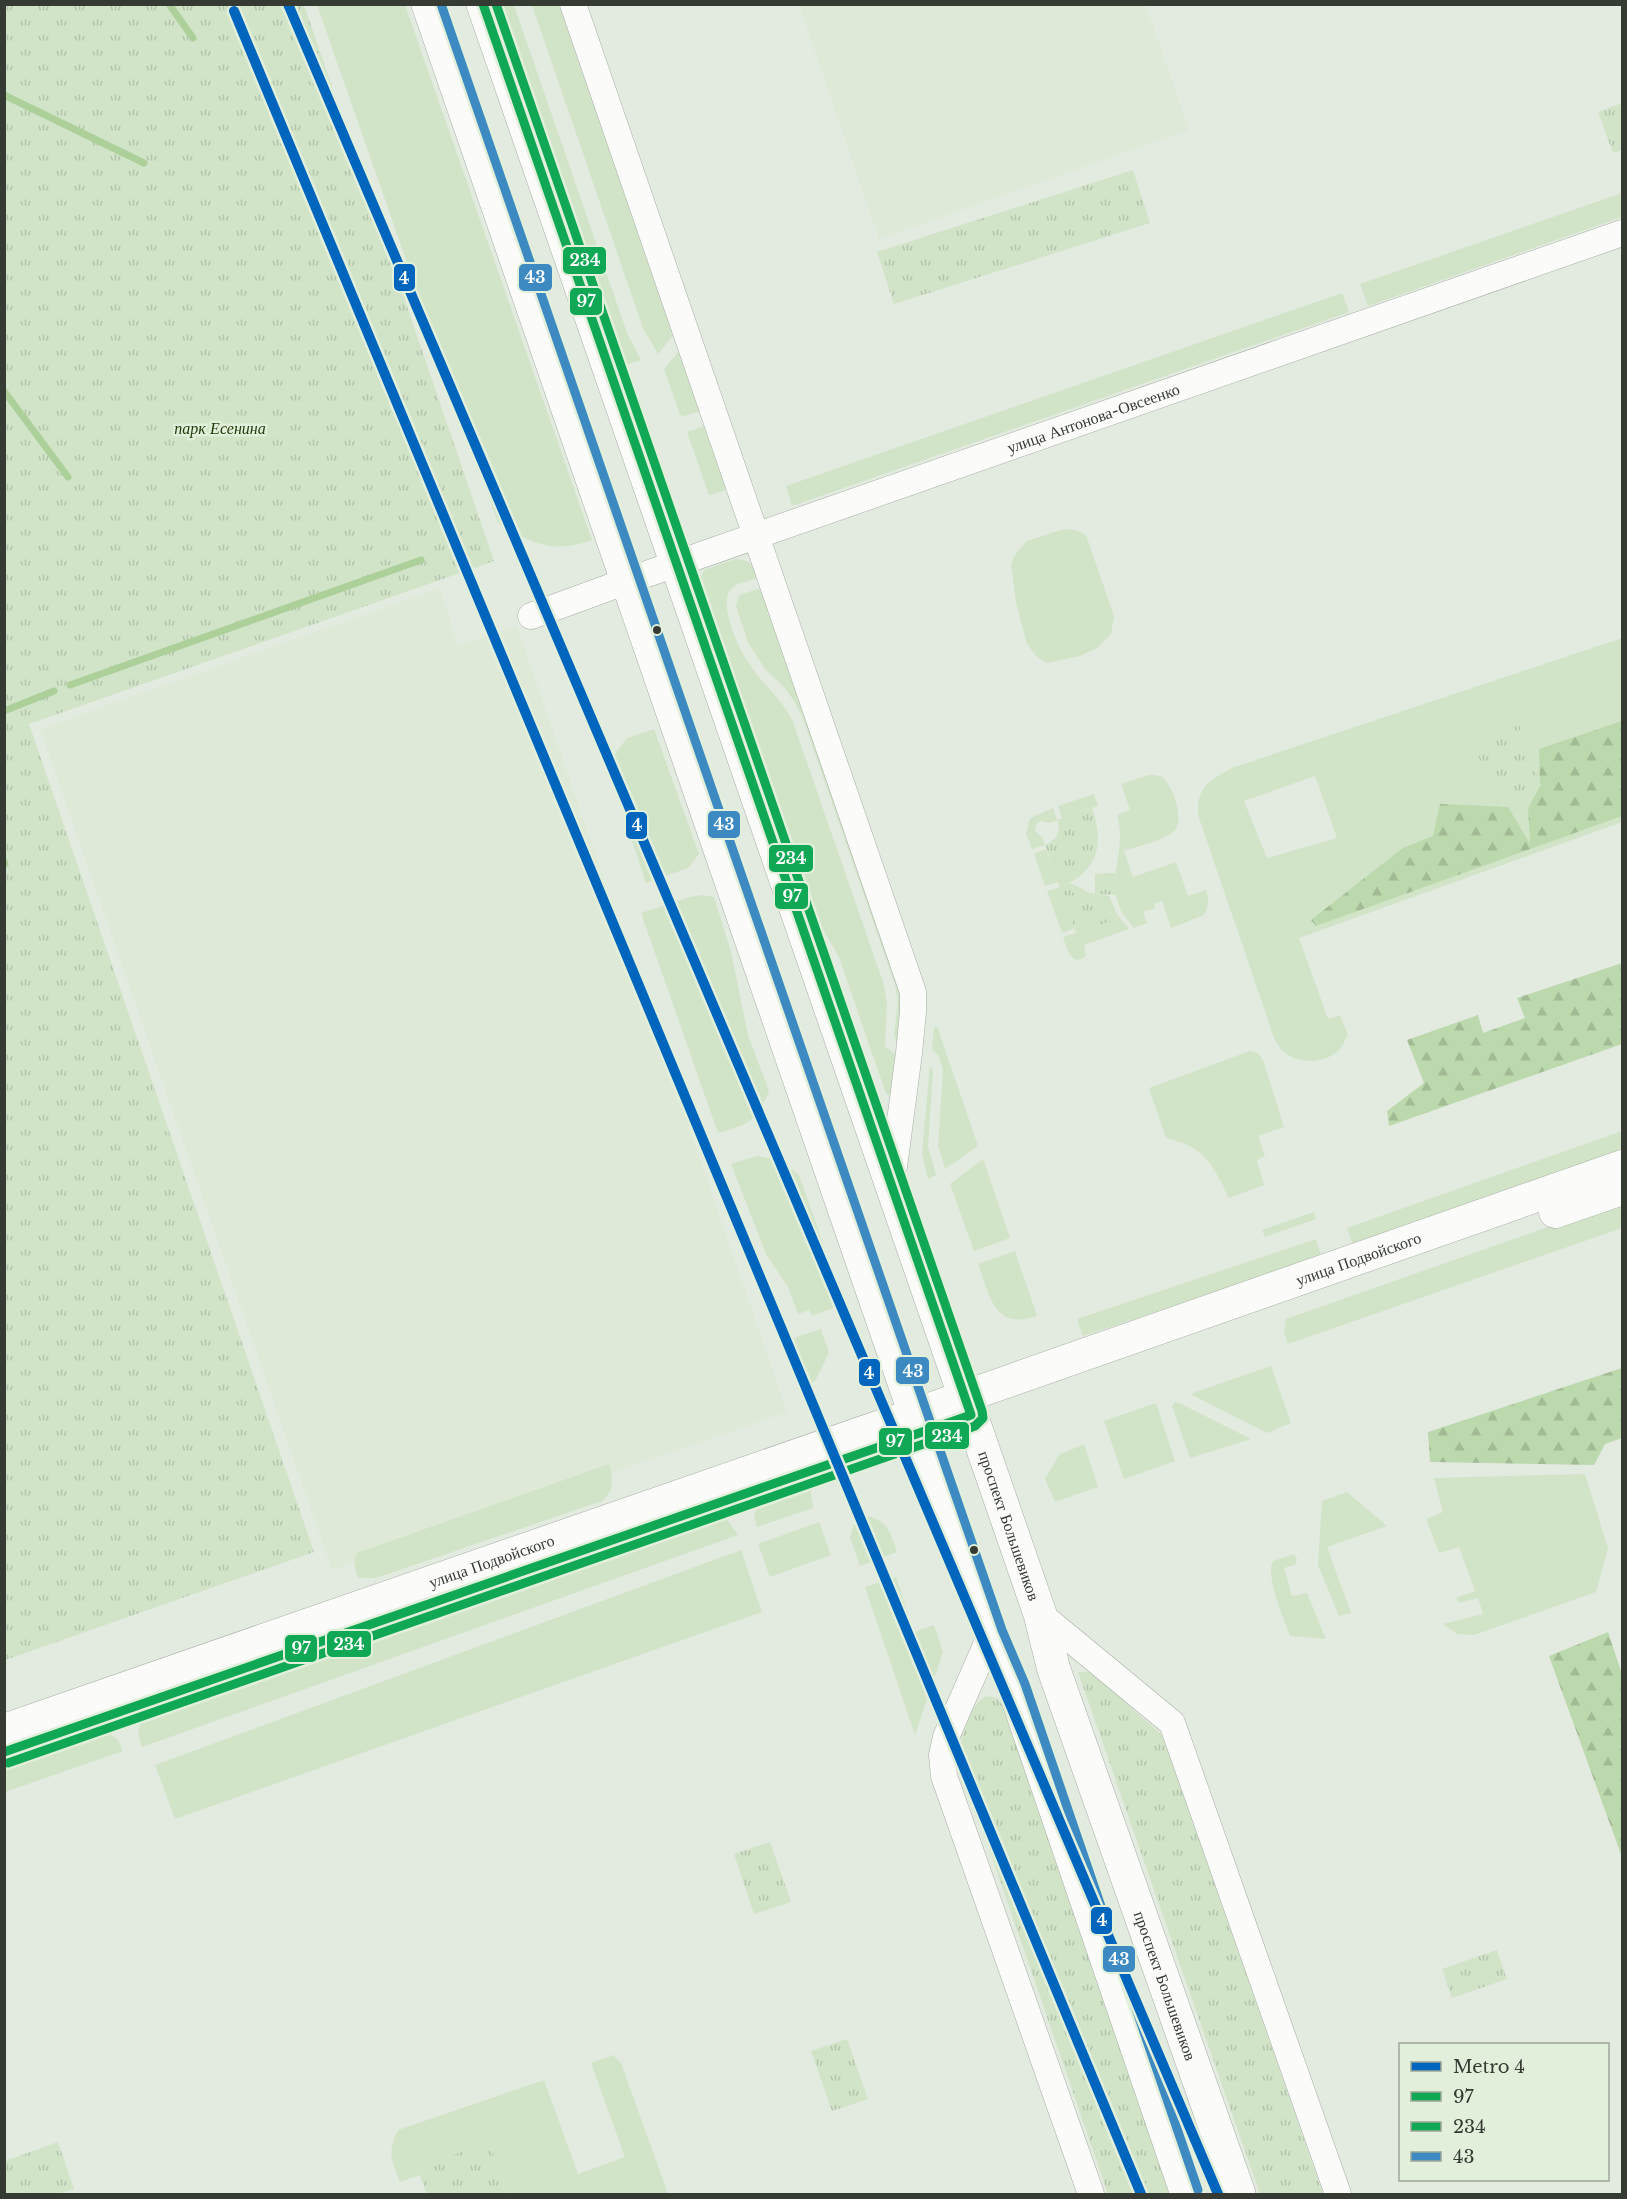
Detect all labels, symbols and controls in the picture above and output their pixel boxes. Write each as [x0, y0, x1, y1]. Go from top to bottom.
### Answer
line badge: 234 [562, 246, 607, 275]
text: 234 [569, 250, 601, 270]
line badge: 4 [393, 263, 416, 292]
line badge: 43 [518, 263, 553, 292]
text: 43 [525, 267, 545, 287]
text: 4 [399, 268, 409, 288]
line badge: 97 [569, 287, 603, 316]
text: 97 [576, 291, 596, 311]
street label: улица Антонова-Овсеенко [1004, 379, 1182, 457]
park label: парк Есенина [174, 418, 266, 438]
unlabelled marker [651, 624, 663, 636]
line badge: 43 [707, 810, 741, 839]
line badge: 4 [625, 811, 648, 840]
text: 43 [714, 814, 734, 834]
text: 4 [632, 815, 642, 835]
line badge: 234 [768, 844, 814, 873]
text: 234 [775, 848, 807, 868]
line badge: 97 [774, 882, 809, 910]
text: 97 [782, 886, 802, 906]
street label: улица Подвойского [1293, 1227, 1424, 1290]
line badge: 43 [895, 1356, 930, 1385]
line badge: 4 [858, 1358, 881, 1387]
text: 43 [903, 1361, 923, 1381]
text: 4 [864, 1363, 874, 1383]
line badge: 234 [924, 1421, 970, 1450]
text: 234 [931, 1426, 963, 1446]
line badge: 97 [878, 1427, 913, 1456]
text: 97 [885, 1431, 905, 1451]
street label: проспект Большевиков [974, 1448, 1045, 1604]
street label: улица Подвойского [426, 1530, 557, 1592]
unlabelled marker [968, 1544, 980, 1556]
line badge: 234 [326, 1630, 372, 1658]
line badge: 97 [284, 1634, 318, 1663]
text: 234 [333, 1634, 365, 1654]
text: 97 [291, 1638, 311, 1658]
line badge: 4 [1090, 1906, 1113, 1935]
street label: проспект Большевиков [1130, 1908, 1201, 2063]
text: 4 [1097, 1910, 1107, 1930]
line badge: 43 [1102, 1945, 1136, 1973]
text: 43 [1109, 1949, 1129, 1969]
legend [1399, 2043, 1609, 2181]
text: Metro 4 [1453, 2056, 1525, 2078]
text: 97 [1453, 2086, 1475, 2108]
text: 234 [1453, 2116, 1486, 2138]
text: 43 [1453, 2146, 1475, 2168]

